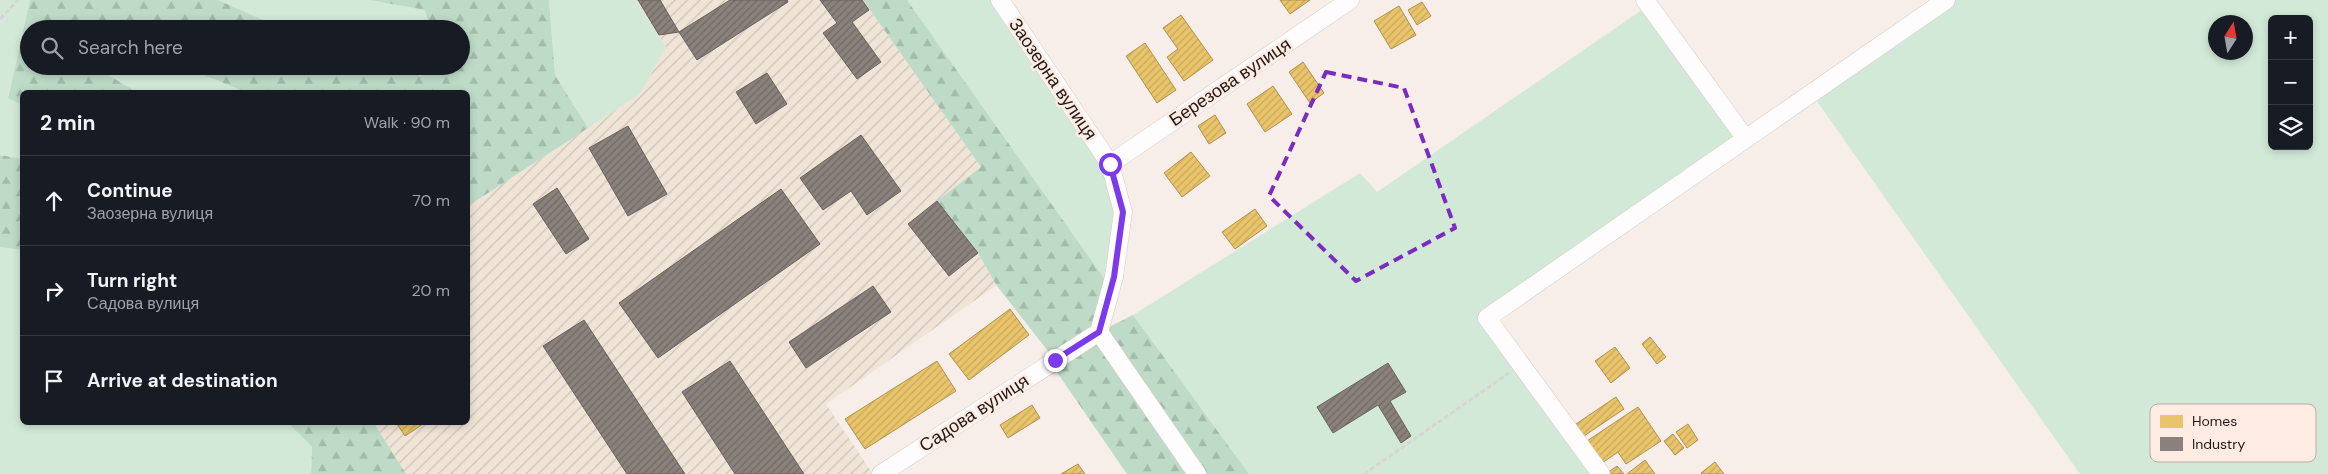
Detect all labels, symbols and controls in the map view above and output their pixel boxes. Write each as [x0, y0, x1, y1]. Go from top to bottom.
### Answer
street label: Заозерна вулиця [1003, 13, 1103, 145]
north arrow [2208, 15, 2253, 60]
map controls [2268, 15, 2313, 150]
button: + [2268, 15, 2313, 60]
search box [20, 20, 470, 75]
street label: Березова вулиця [1164, 32, 1296, 132]
icon: search [38, 34, 66, 62]
text: Search here [78, 35, 183, 60]
button: − [2268, 60, 2313, 105]
button: layers [2268, 105, 2313, 150]
text: 2 min [40, 109, 96, 137]
text: Walk · 90 m [364, 112, 450, 133]
route start [1099, 153, 1122, 176]
text: Continue [87, 178, 173, 203]
icon: ahead [40, 187, 68, 215]
text: 70 m [412, 190, 450, 211]
text: Заозерна вулиця [87, 203, 213, 224]
text: Turn right [87, 268, 177, 293]
icon: right [40, 277, 68, 305]
text: 20 m [411, 280, 450, 301]
text: Садова вулиця [87, 293, 199, 314]
route end [1044, 349, 1067, 372]
icon: arrive [40, 367, 68, 395]
text: Arrive at destination [87, 368, 278, 393]
street label: Садова вулиця [915, 369, 1033, 457]
legend [2150, 404, 2316, 462]
text: Homes [2192, 412, 2237, 430]
text: Industry [2192, 435, 2245, 453]

